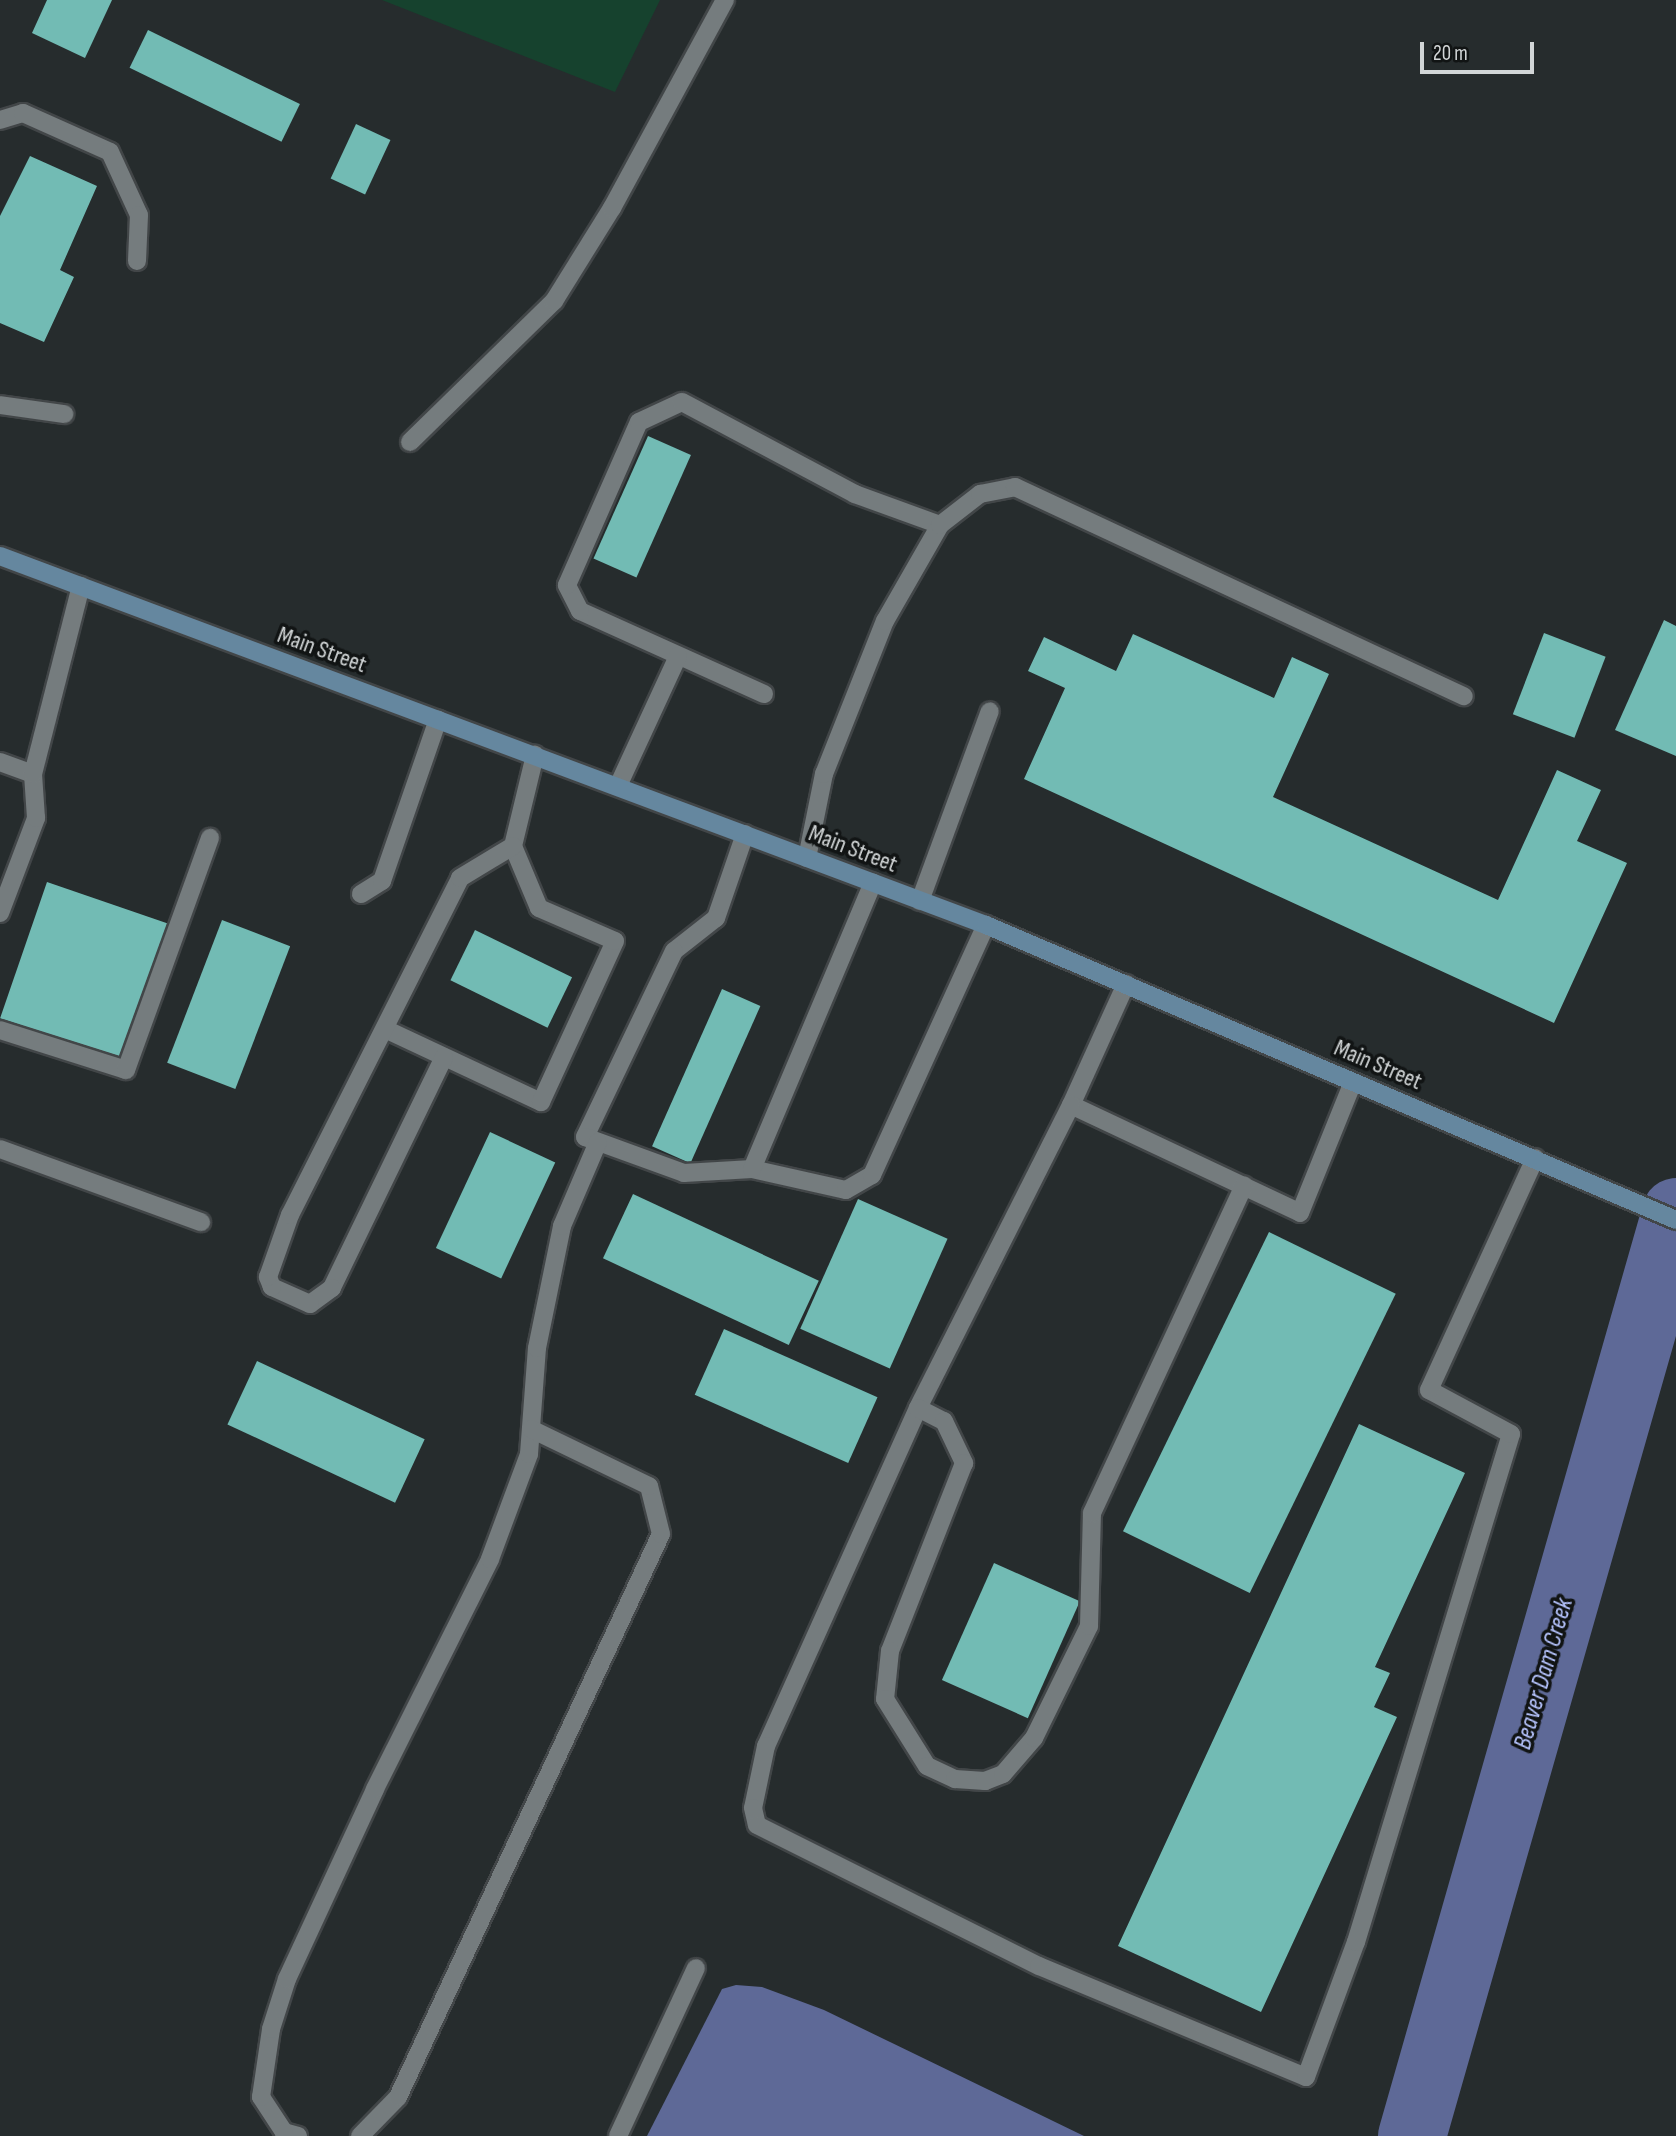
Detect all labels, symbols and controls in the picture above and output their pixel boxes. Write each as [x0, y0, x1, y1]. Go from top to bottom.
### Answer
scale bar [1424, 28, 1538, 72]
text: 20 m [1433, 41, 1468, 66]
street label: Main Street [274, 621, 370, 679]
street label: Main Street [805, 819, 901, 879]
street label: Main Street [1330, 1034, 1426, 1096]
water label: Beaver Dam Creek [1508, 1595, 1580, 1753]

